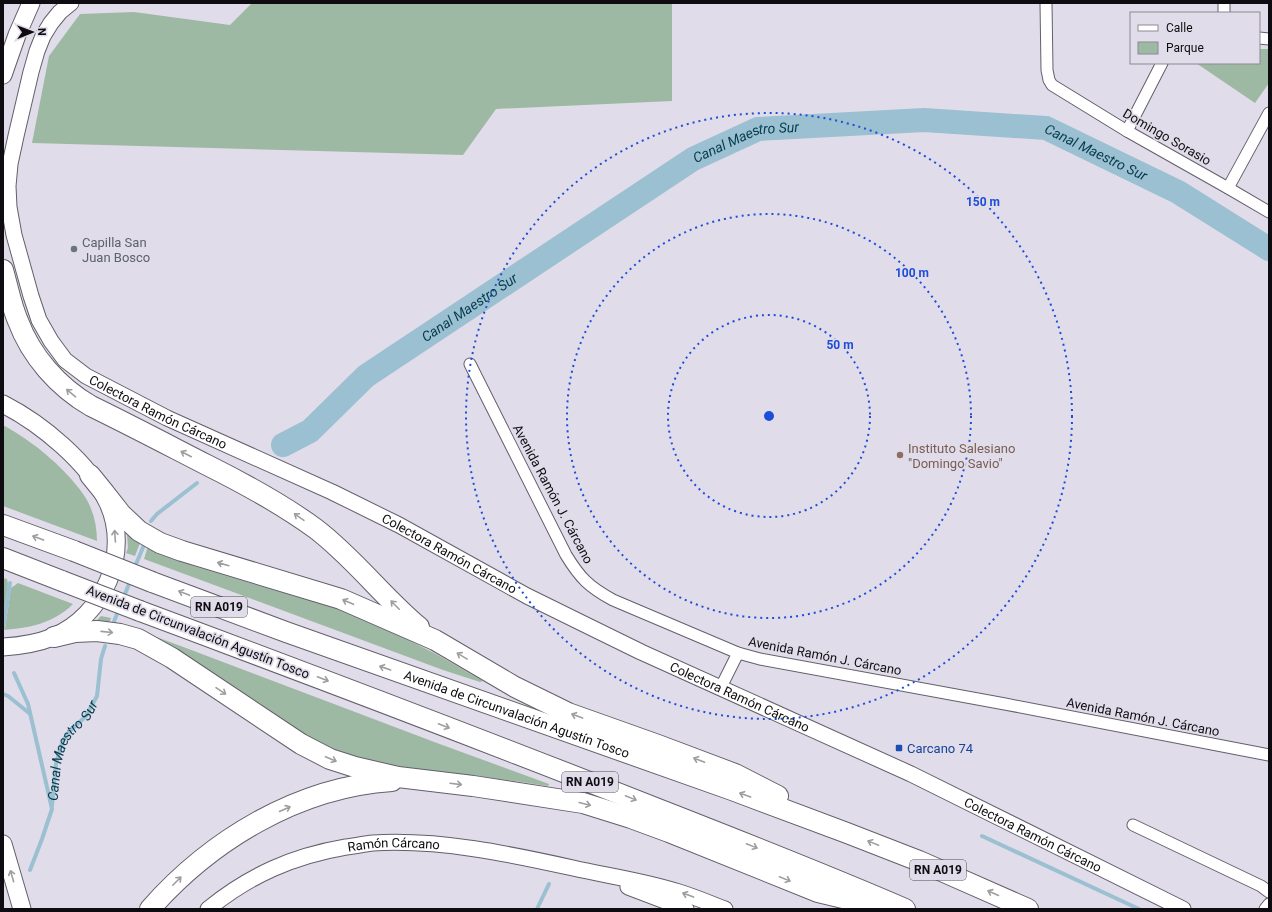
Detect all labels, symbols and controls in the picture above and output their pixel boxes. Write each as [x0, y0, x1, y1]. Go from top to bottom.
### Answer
north arrow [12, 12, 52, 52]
legend [1130, 12, 1260, 64]
text: Calle [1166, 21, 1193, 35]
text: N [35, 28, 48, 36]
text: Parque [1166, 41, 1204, 55]
street label: Domingo Sorasio [1120, 106, 1214, 168]
water label: Canal Maestro Sur [690, 119, 800, 166]
water label: Canal Maestro Sur [1042, 121, 1150, 184]
text: 150 m [966, 195, 1000, 209]
place label: Capilla San Juan Bosco [82, 235, 150, 265]
marker: Capilla San Juan Bosco [69, 244, 79, 254]
text: 100 m [895, 266, 929, 280]
water label: Canal Maestro Sur [418, 270, 521, 345]
text: 50 m [826, 338, 854, 352]
street label: Colectora Ramón Cárcano [87, 372, 229, 451]
one-way arrow [66, 388, 77, 397]
centre of rings [762, 409, 776, 423]
street label: Avenida Ramón J. Cárcano [510, 422, 596, 566]
place label: Instituto Salesiano "Domingo Savio" [908, 441, 1015, 471]
one-way arrow [180, 450, 192, 457]
marker: Instituto Salesiano "Domingo Savio" [895, 450, 905, 460]
street label: Colectora Ramón Cárcano [380, 510, 519, 596]
one-way arrow [294, 513, 305, 521]
one-way arrow [112, 530, 119, 543]
one-way arrow [33, 534, 45, 542]
one-way arrow [217, 559, 230, 567]
street label: Avenida de Circunvalación Agustín Tosco [84, 582, 312, 682]
one-way arrow [178, 589, 190, 597]
road number: RN A019 [191, 597, 247, 617]
one-way arrow [342, 597, 354, 605]
one-way arrow [390, 600, 400, 610]
one-way arrow [100, 629, 113, 636]
street label: Avenida Ramón J. Cárcano [747, 634, 903, 678]
one-way arrow [457, 652, 468, 660]
street label: Colectora Ramón Cárcano [668, 659, 812, 735]
one-way arrow [379, 663, 391, 671]
street label: Avenida de Circunvalación Agustín Tosco [402, 667, 632, 761]
one-way arrow [317, 676, 329, 684]
one-way arrow [215, 687, 226, 695]
street label: Avenida Ramón J. Cárcano [1065, 695, 1221, 739]
water label: Canal Maestro Sur [45, 697, 101, 802]
one-way arrow [570, 712, 583, 719]
one-way arrow [438, 722, 450, 730]
place label: Carcano 74 [907, 741, 974, 756]
marker: Carcano 74 [894, 743, 904, 753]
one-way arrow [325, 756, 337, 763]
one-way arrow [694, 756, 706, 764]
road number: RN A019 [562, 772, 618, 792]
one-way arrow [449, 780, 462, 788]
one-way arrow [739, 791, 751, 799]
street label: Colectora Ramón Cárcano [962, 794, 1104, 875]
one-way arrow [624, 795, 636, 803]
one-way arrow [578, 801, 591, 808]
one-way arrow [278, 805, 290, 812]
street label: Ramón Cárcano [346, 835, 441, 854]
one-way arrow [867, 839, 879, 846]
one-way arrow [745, 843, 757, 851]
road number: RN A019 [910, 860, 966, 880]
one-way arrow [8, 870, 15, 883]
one-way arrow [779, 875, 791, 883]
one-way arrow [172, 876, 182, 886]
one-way arrow [987, 889, 999, 896]
one-way arrow [682, 891, 694, 899]

